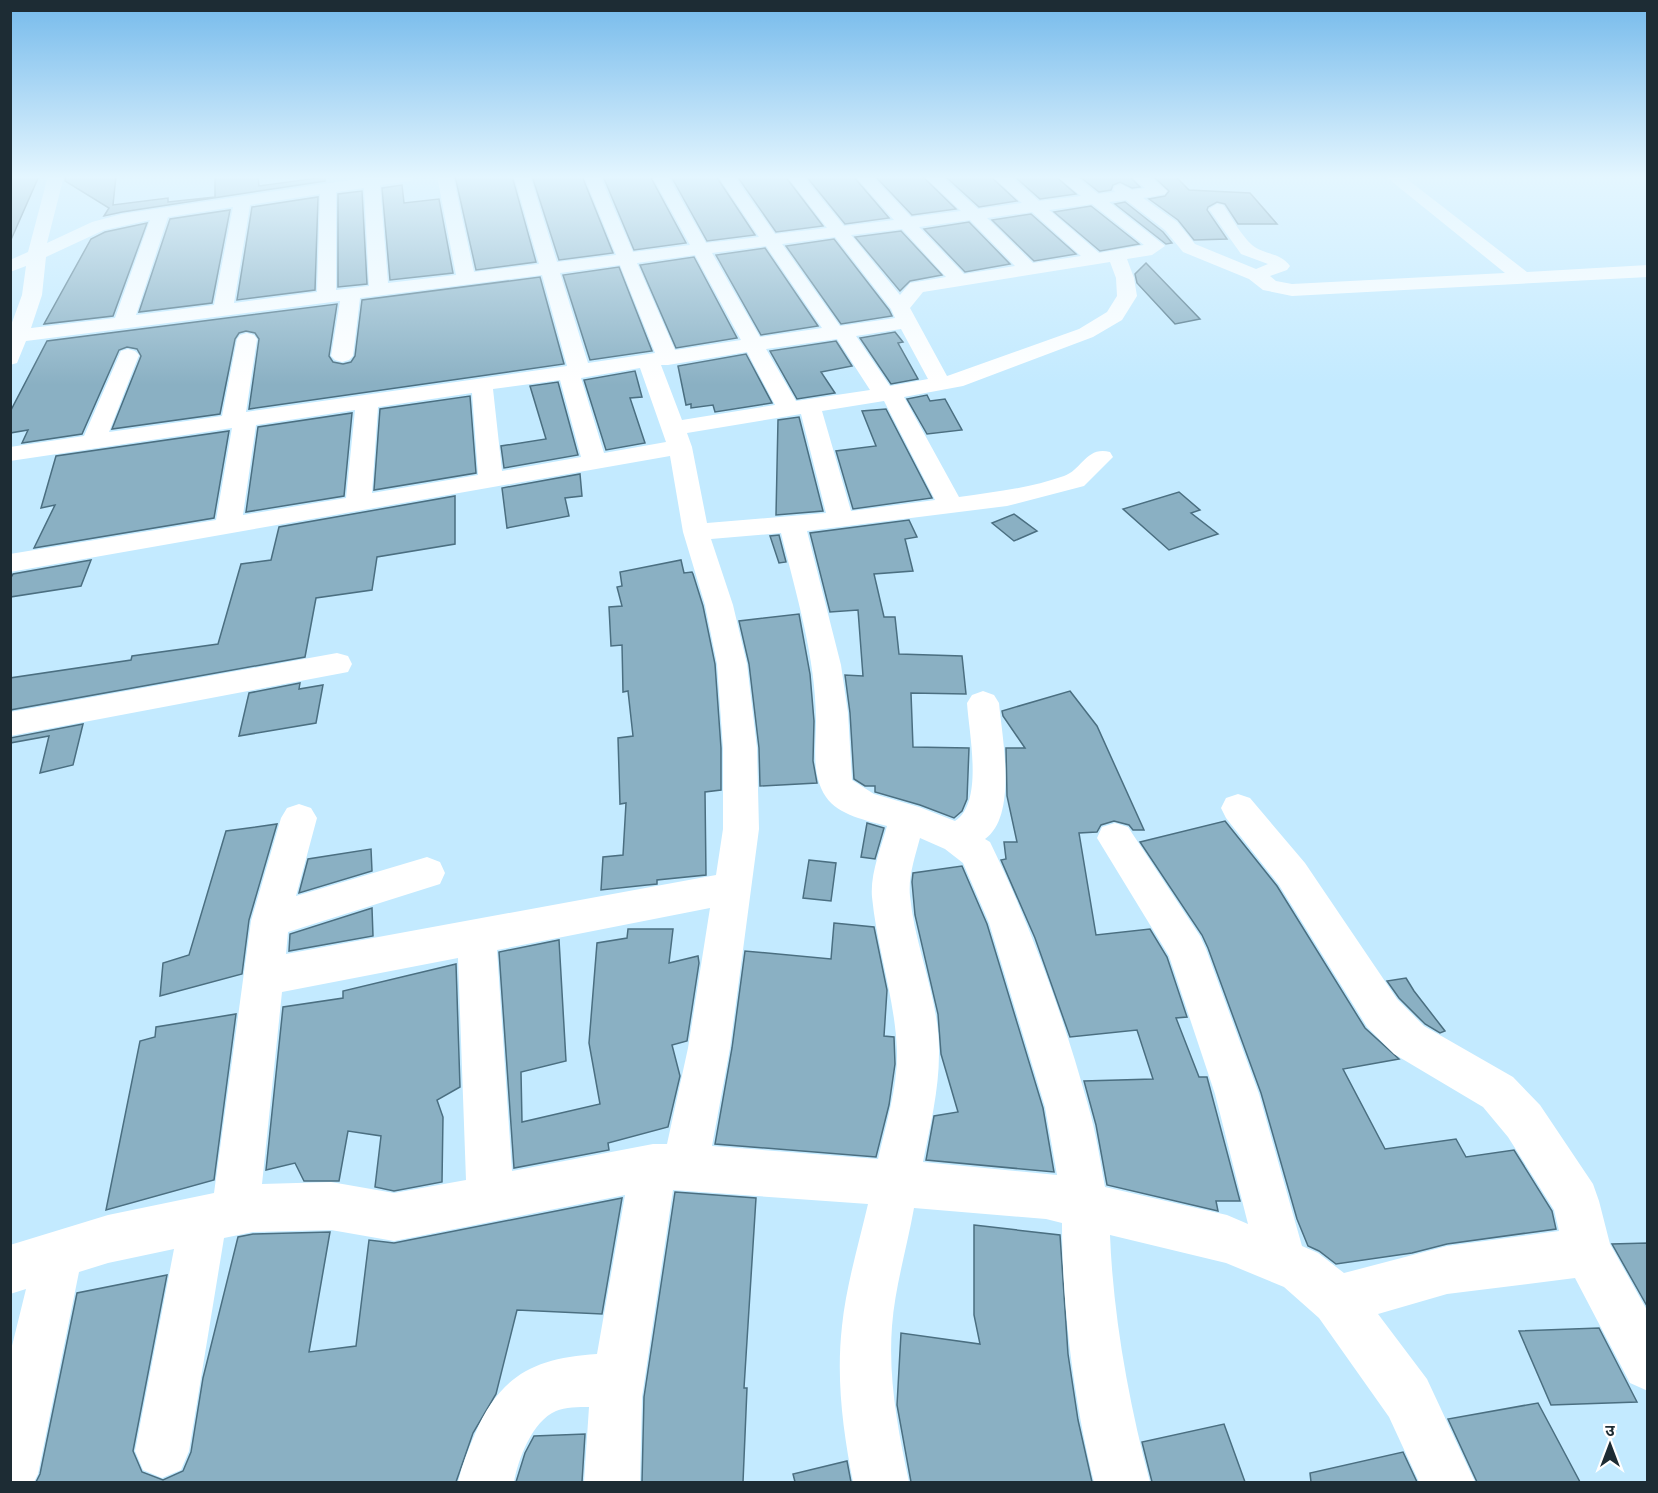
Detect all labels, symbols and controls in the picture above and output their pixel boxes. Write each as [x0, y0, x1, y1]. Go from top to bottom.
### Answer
north arrow [1580, 1415, 1640, 1475]
text: उ [1605, 1420, 1615, 1440]

